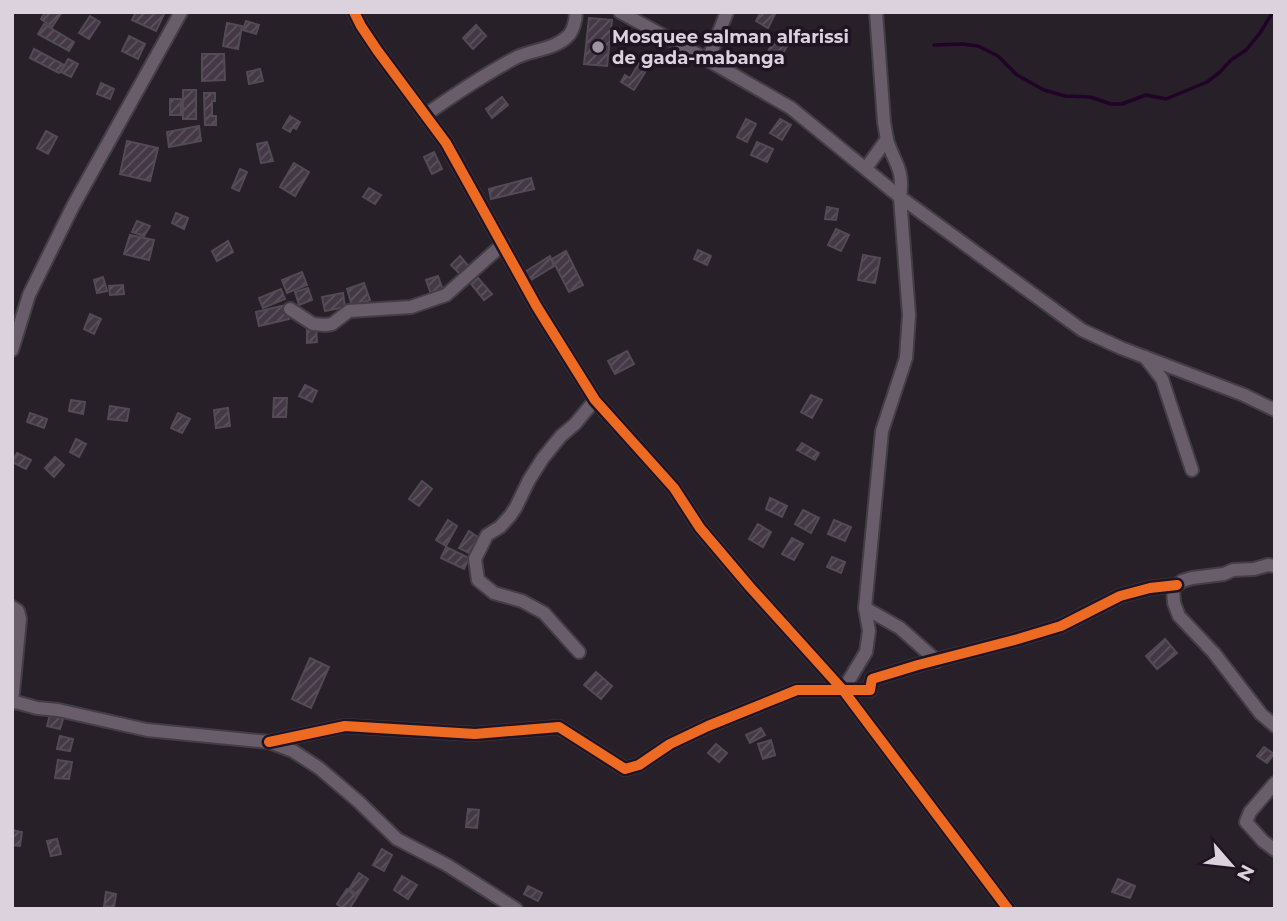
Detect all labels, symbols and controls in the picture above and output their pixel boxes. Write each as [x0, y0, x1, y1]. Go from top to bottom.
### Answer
place label: Mosquee salman alfarissi de gada-mabanga [612, 26, 849, 69]
marker: Mosquee salman alfarissi de gada-mabanga [590, 39, 606, 55]
north arrow [1196, 830, 1266, 900]
text: N [1232, 861, 1259, 885]

